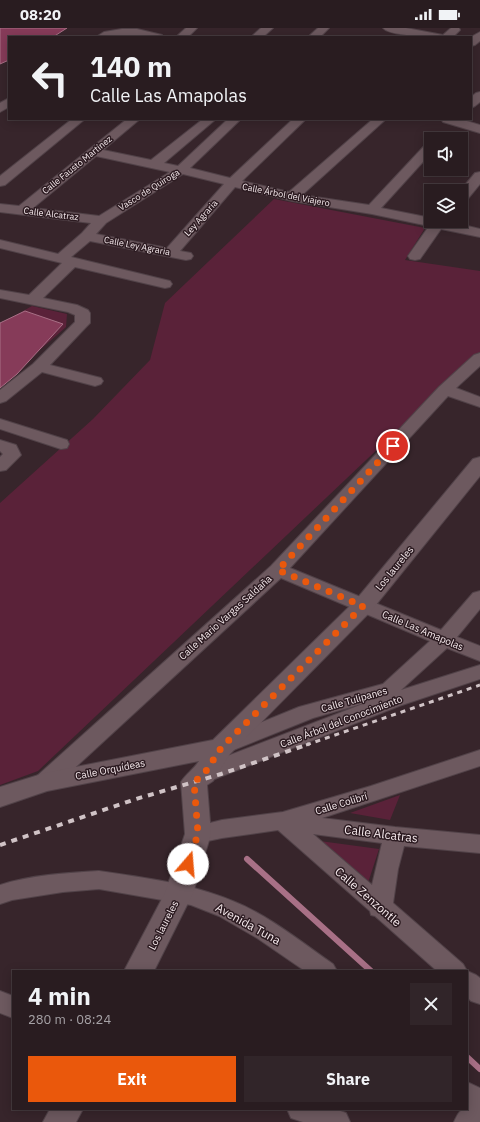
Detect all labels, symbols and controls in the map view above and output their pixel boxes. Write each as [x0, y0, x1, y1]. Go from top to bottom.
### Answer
text: 08:20 [20, 5, 61, 24]
text: 140 m [90, 48, 172, 85]
icon: left [24, 52, 76, 104]
text: Calle Las Amapolas [90, 84, 247, 107]
map controls [424, 132, 468, 228]
button: sound [424, 132, 468, 176]
street label: Calle Fausto Martínez [40, 133, 114, 196]
street label: Vasco de Quiroga [116, 166, 181, 213]
street label: Calle Árbol del Viajero [241, 180, 331, 208]
button: layers [424, 184, 468, 228]
street label: Ley Agraria [182, 197, 220, 238]
street label: Calle Alcatraz [23, 205, 79, 222]
street label: Calle Ley Agraria [103, 234, 171, 257]
pin [376, 429, 410, 463]
icon: arrive [382, 435, 404, 457]
street label: Los laureles [372, 543, 416, 593]
street label: Calle Mario Vargas Saldaña [176, 572, 275, 663]
street label: Calle Las Amapolas [380, 607, 466, 654]
street label: Calle Tulipanes [320, 684, 389, 715]
street label: Calle Árbol del Conocimiento [278, 692, 404, 751]
street label: Calle Orquídeas [74, 756, 146, 783]
street label: Calle Colibrí [314, 789, 369, 818]
street label: Calle Alcatras [343, 822, 419, 845]
position arrow [167, 843, 209, 885]
street label: Calle Zenzontle [332, 864, 405, 930]
street label: Los laureles [145, 898, 181, 952]
street label: Avenida Tuna [213, 900, 284, 948]
text: 4 min [28, 980, 91, 1012]
button: close [410, 983, 452, 1025]
text: 280 m · 08:24 [28, 1011, 111, 1028]
button: Exit [28, 1056, 236, 1102]
button: Share [244, 1056, 452, 1102]

